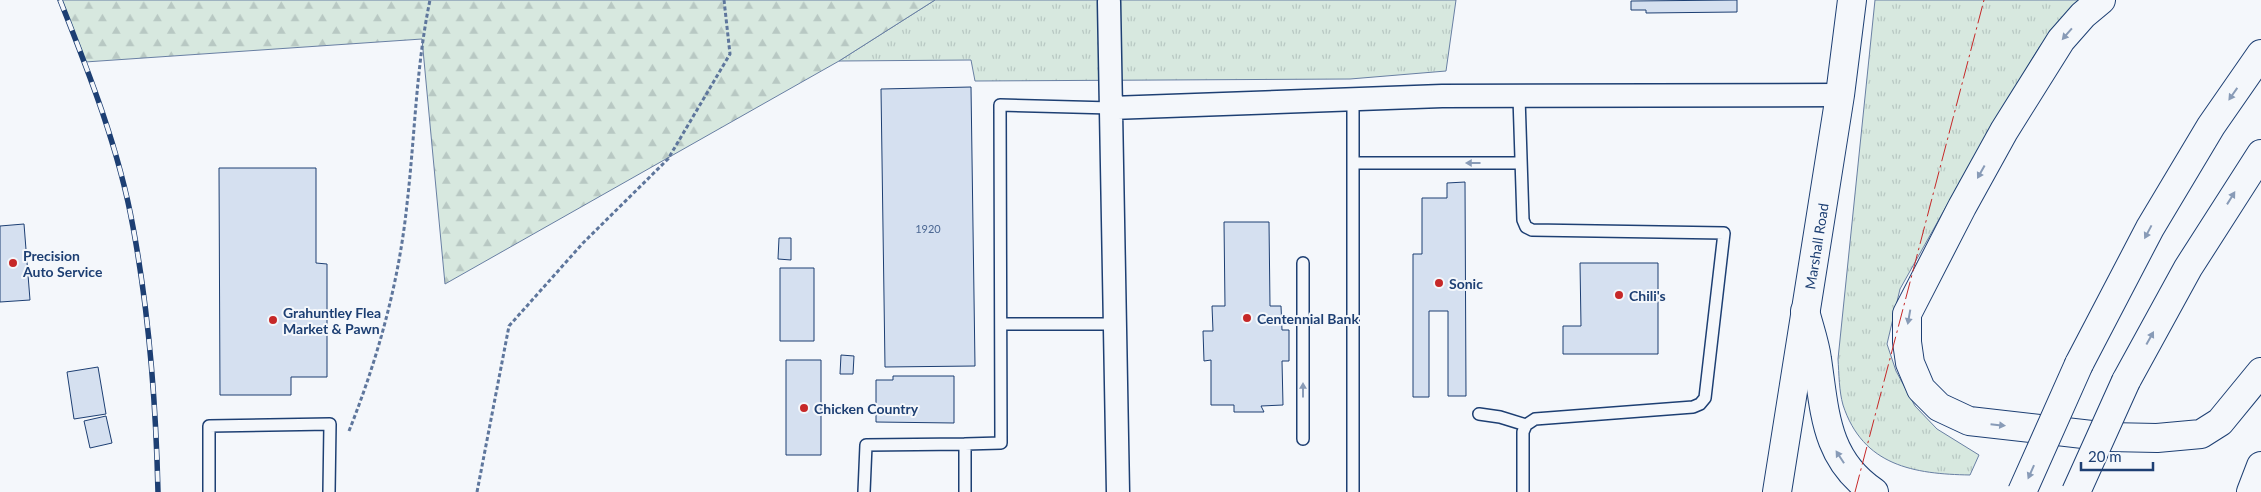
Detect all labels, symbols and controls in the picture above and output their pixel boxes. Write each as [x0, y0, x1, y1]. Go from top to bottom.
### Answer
one-way arrow [2061, 28, 2072, 41]
one-way arrow [2228, 88, 2238, 101]
one-way arrow [1464, 159, 1480, 167]
one-way arrow [1977, 165, 1985, 180]
one-way arrow [2227, 191, 2236, 205]
street label: Marshall Road [1801, 202, 1831, 290]
house number: 1920 [915, 222, 941, 235]
one-way arrow [2143, 226, 2152, 239]
place label: Precision Auto Service [22, 247, 103, 280]
marker: Precision Auto Service [7, 257, 19, 269]
place label: Sonic [1449, 275, 1483, 292]
marker: Sonic [1433, 277, 1445, 289]
place label: Chili's [1629, 287, 1666, 304]
marker: Chili's [1613, 289, 1625, 301]
place label: Grahuntley Flea Market & Pawn [283, 304, 381, 337]
one-way arrow [1904, 309, 1912, 325]
place label: Centennial Bank [1257, 310, 1359, 327]
marker: Centennial Bank [1241, 312, 1253, 324]
marker: Grahuntley Flea Market & Pawn [267, 314, 279, 326]
one-way arrow [2145, 332, 2154, 345]
one-way arrow [1299, 382, 1307, 398]
place label: Chicken Country [814, 400, 919, 417]
marker: Chicken Country [798, 402, 810, 414]
one-way arrow [1990, 421, 2006, 429]
scale bar [2081, 440, 2154, 472]
text: 20 m [2088, 447, 2122, 465]
one-way arrow [1836, 450, 1845, 464]
one-way arrow [2027, 465, 2035, 479]

